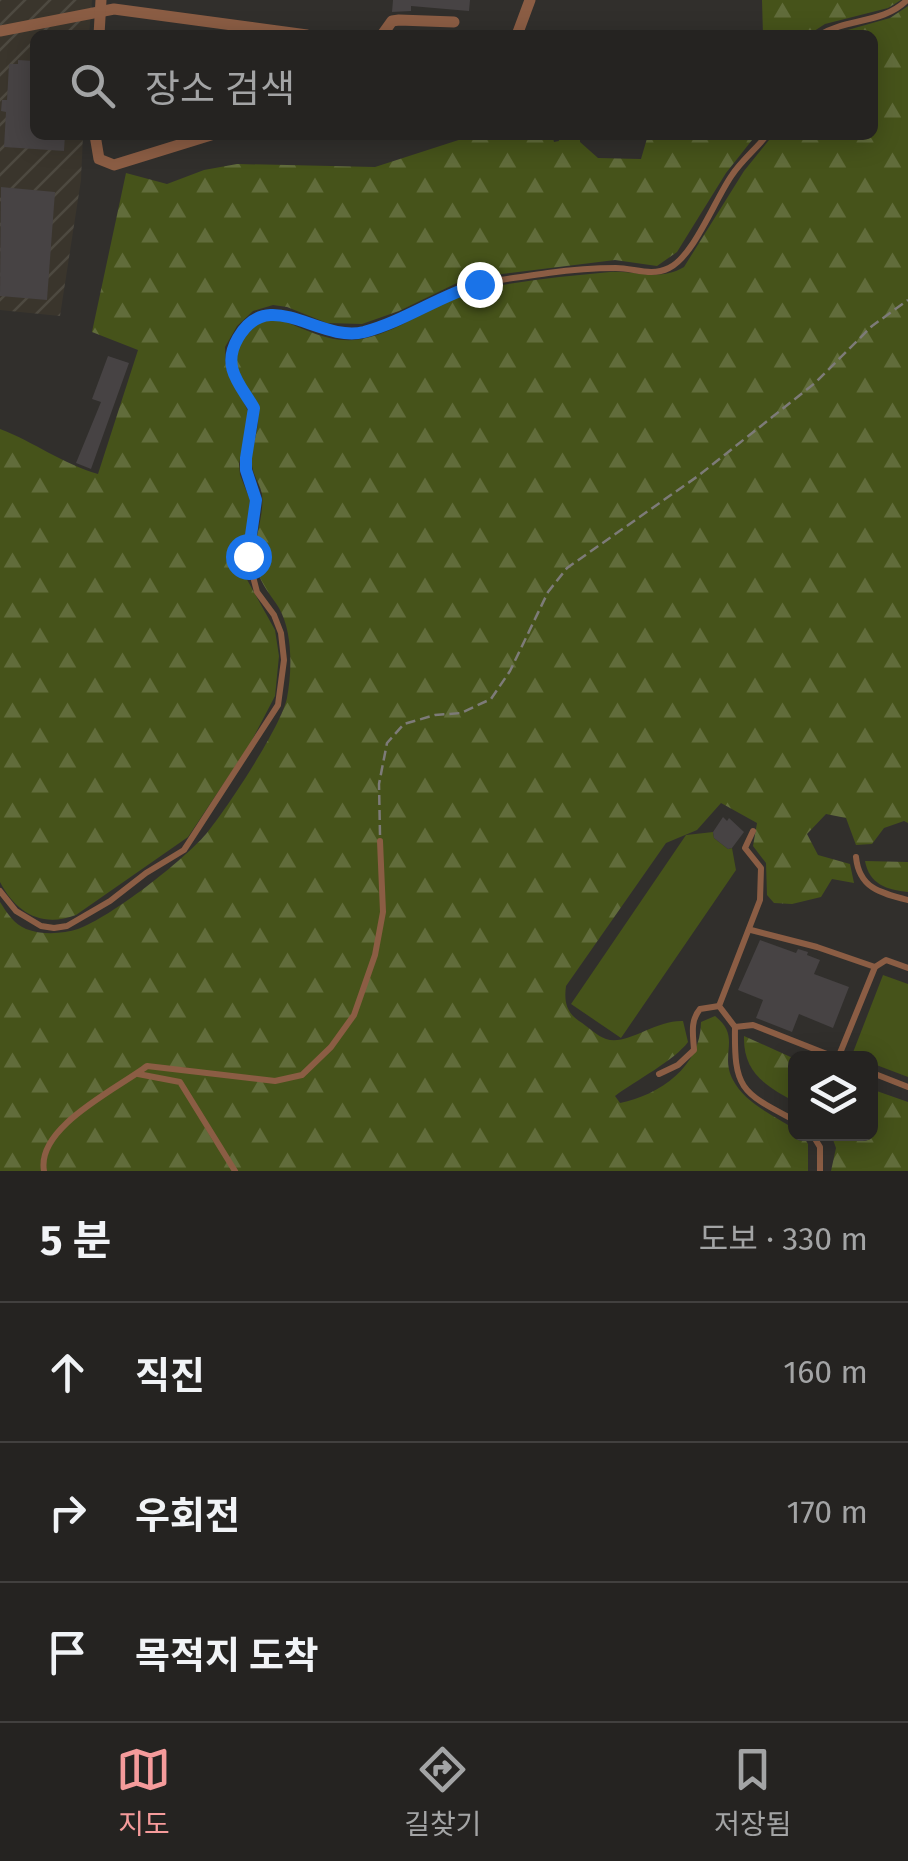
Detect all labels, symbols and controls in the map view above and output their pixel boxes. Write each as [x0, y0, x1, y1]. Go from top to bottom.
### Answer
search box [30, 30, 878, 140]
icon: search [65, 58, 120, 113]
text: 장소 검색 [145, 66, 295, 112]
route end [457, 262, 503, 308]
route start [226, 534, 272, 580]
map controls [788, 1051, 878, 1141]
button: layers [788, 1051, 878, 1141]
text: 5 분 [40, 1216, 111, 1266]
text: 도보 · 330 m [699, 1220, 868, 1258]
icon: ahead [40, 1345, 95, 1400]
text: 직진 [135, 1353, 205, 1399]
text: 160 m [783, 1353, 868, 1391]
icon: right [40, 1485, 95, 1540]
text: 우회전 [135, 1493, 240, 1539]
text: 170 m [787, 1493, 868, 1531]
icon: arrive [40, 1625, 95, 1680]
text: 목적지 도착 [135, 1633, 319, 1679]
tab: 지도 [116, 1742, 171, 1842]
tab: 길찾기 [404, 1742, 482, 1842]
tab: 저장됨 [714, 1742, 792, 1842]

